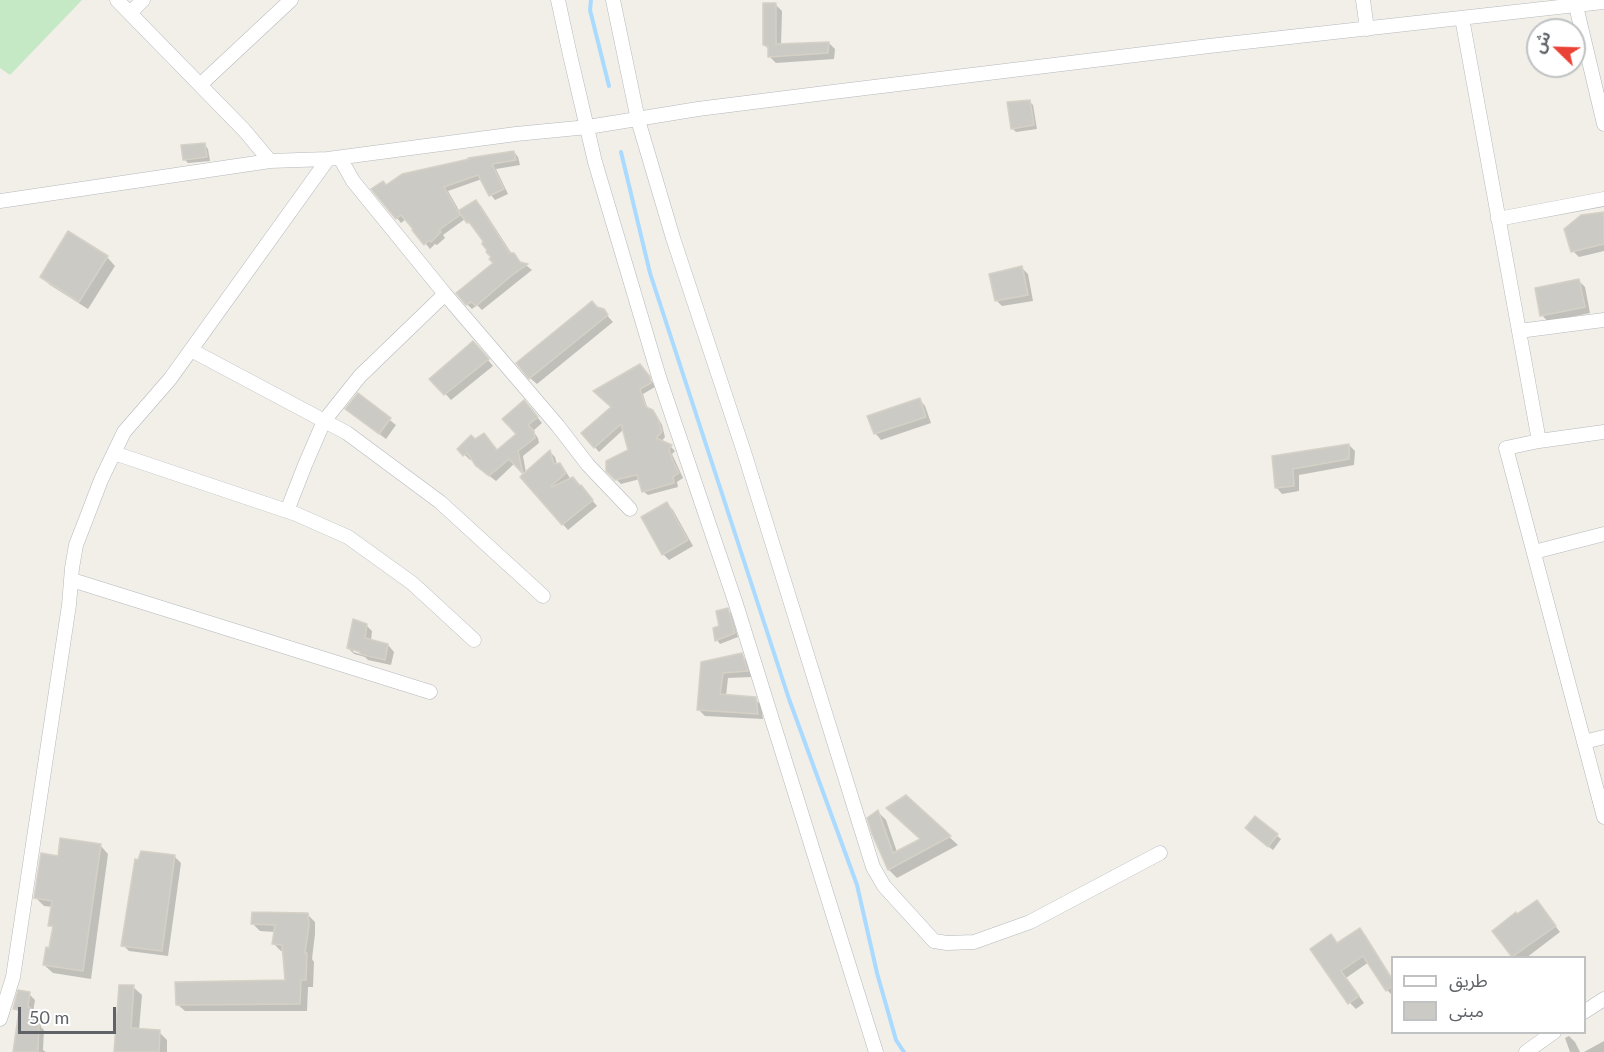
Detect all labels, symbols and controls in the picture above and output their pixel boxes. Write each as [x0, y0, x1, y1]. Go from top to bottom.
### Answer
north arrow [1526, 18, 1586, 78]
text: ش [1528, 28, 1554, 55]
legend [1391, 956, 1586, 1034]
text: طريق [1449, 969, 1488, 991]
scale bar [21, 995, 118, 1033]
text: مبنى [1449, 999, 1484, 1021]
text: 50 m [29, 1006, 69, 1028]

